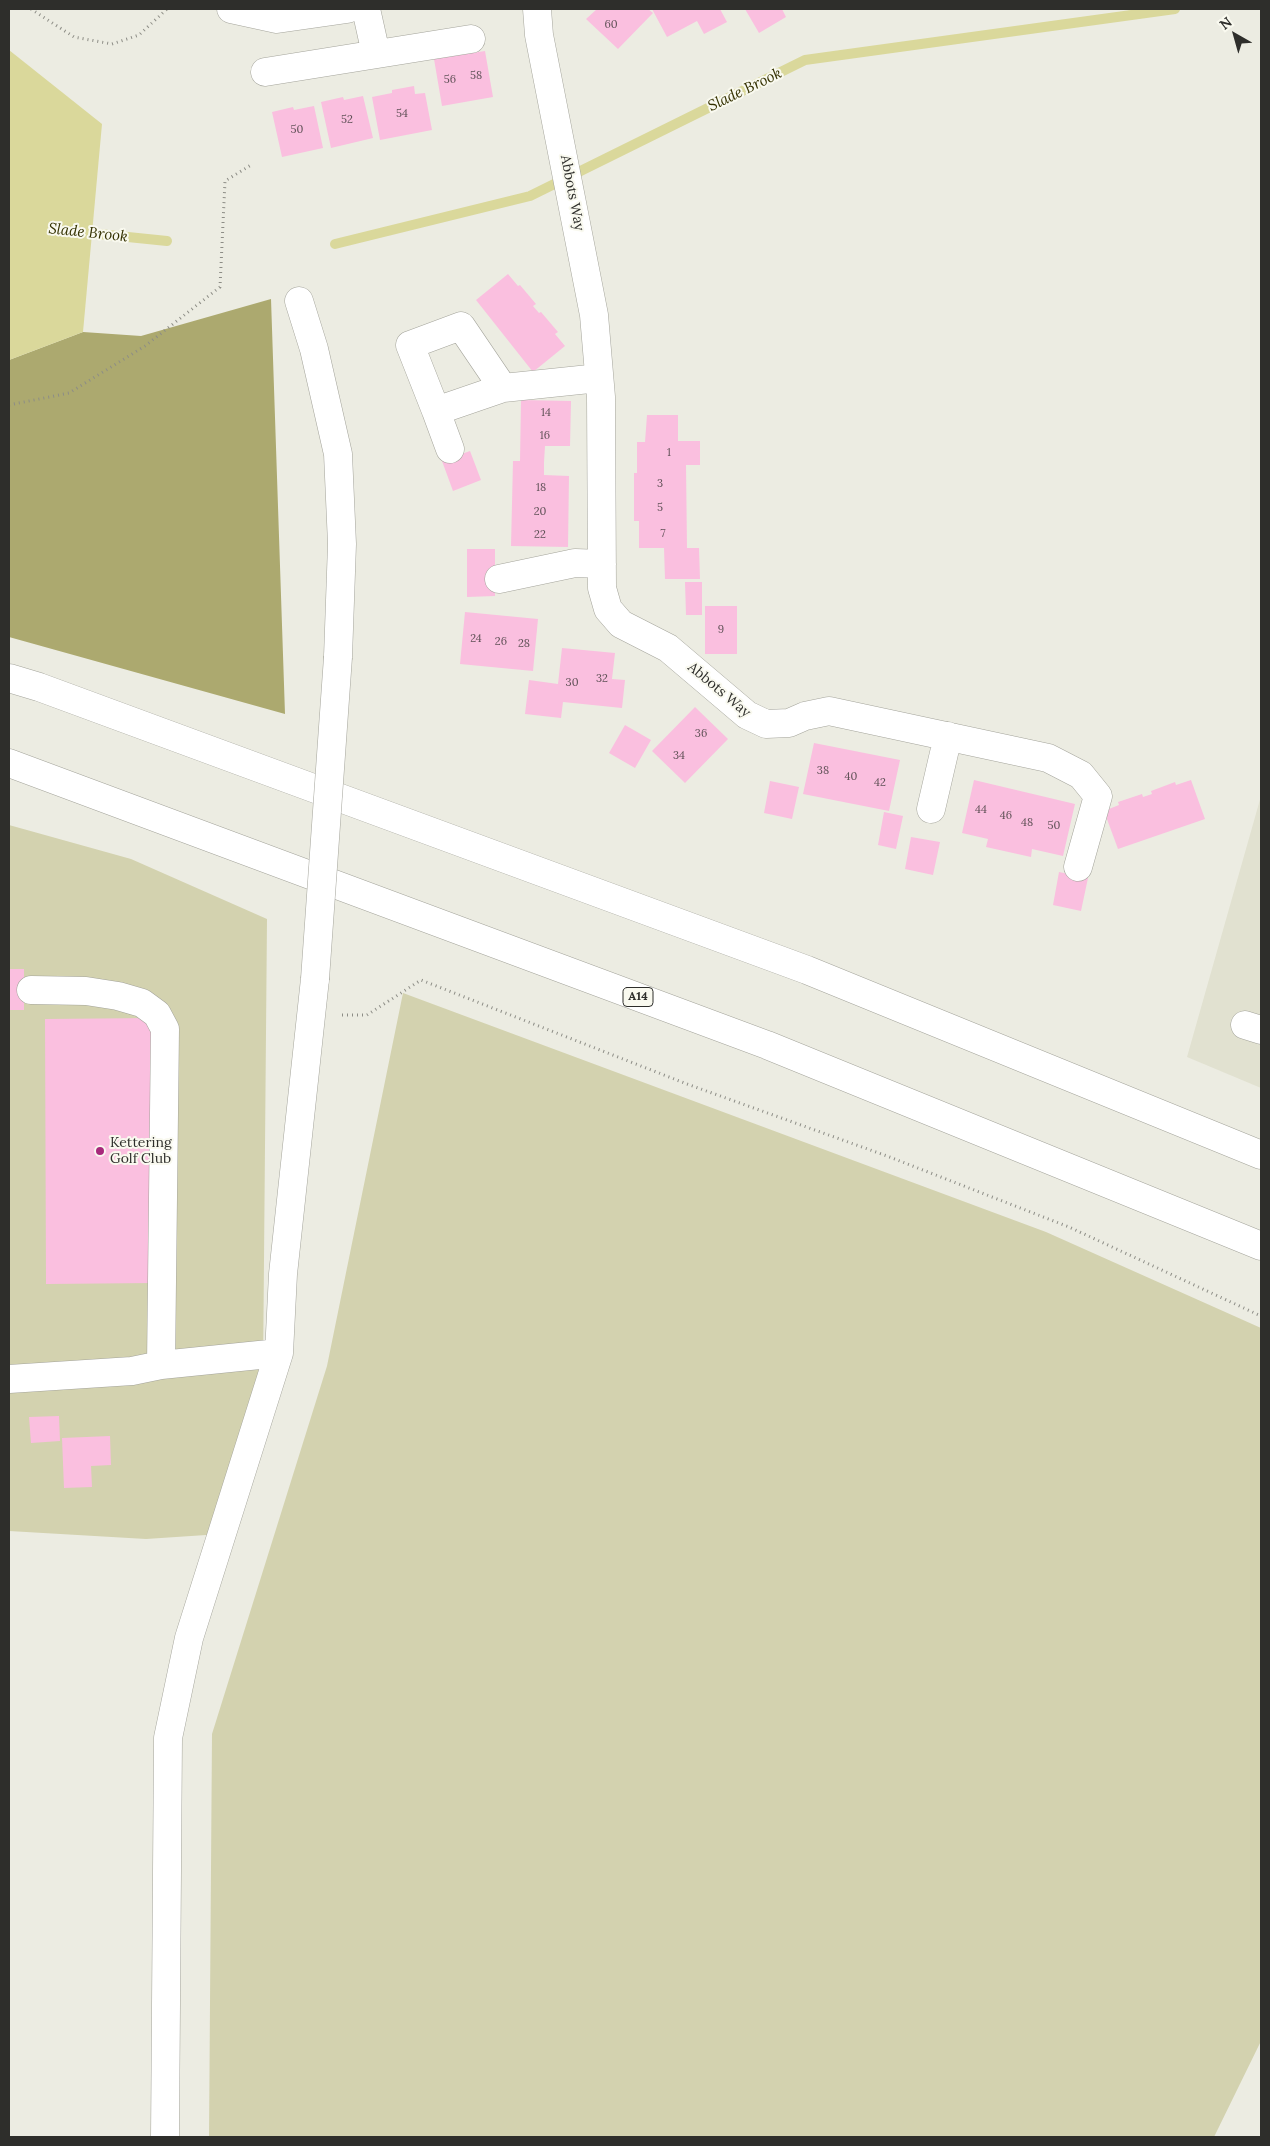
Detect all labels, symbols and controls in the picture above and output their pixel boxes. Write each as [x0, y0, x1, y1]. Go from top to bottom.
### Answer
north arrow [1210, 10, 1260, 60]
text: N [1216, 13, 1236, 34]
house number: 60 [604, 18, 618, 32]
water label: Slade Brook [705, 64, 785, 116]
house number: 58 [470, 69, 482, 83]
house number: 56 [444, 73, 456, 87]
house number: 54 [396, 107, 408, 121]
house number: 52 [341, 113, 353, 127]
house number: 50 [291, 123, 303, 137]
street label: Abbots Way [556, 154, 588, 232]
water label: Slade Brook [47, 220, 129, 246]
house number: 14 [541, 406, 551, 420]
house number: 16 [540, 429, 550, 443]
house number: 1 [667, 446, 671, 460]
house number: 3 [657, 477, 663, 491]
house number: 18 [536, 481, 546, 495]
house number: 5 [657, 501, 663, 515]
house number: 20 [534, 505, 546, 519]
house number: 7 [660, 527, 666, 541]
house number: 22 [534, 528, 546, 542]
house number: 9 [718, 623, 724, 637]
house number: 24 [470, 632, 482, 646]
house number: 26 [495, 635, 507, 649]
house number: 28 [518, 637, 530, 651]
street label: Abbots Way [684, 659, 754, 721]
house number: 32 [596, 672, 608, 686]
house number: 30 [566, 676, 578, 690]
house number: 36 [695, 727, 707, 741]
house number: 34 [673, 749, 685, 763]
house number: 38 [817, 764, 829, 778]
house number: 40 [845, 770, 857, 784]
house number: 42 [874, 776, 886, 790]
house number: 44 [975, 803, 987, 817]
house number: 46 [1000, 809, 1012, 823]
house number: 48 [1021, 816, 1033, 830]
house number: 50 [1048, 819, 1060, 833]
road number: A14 [623, 988, 653, 1006]
place label: Kettering Golf Club [110, 1135, 172, 1168]
marker: Kettering Golf Club [94, 1145, 106, 1157]

